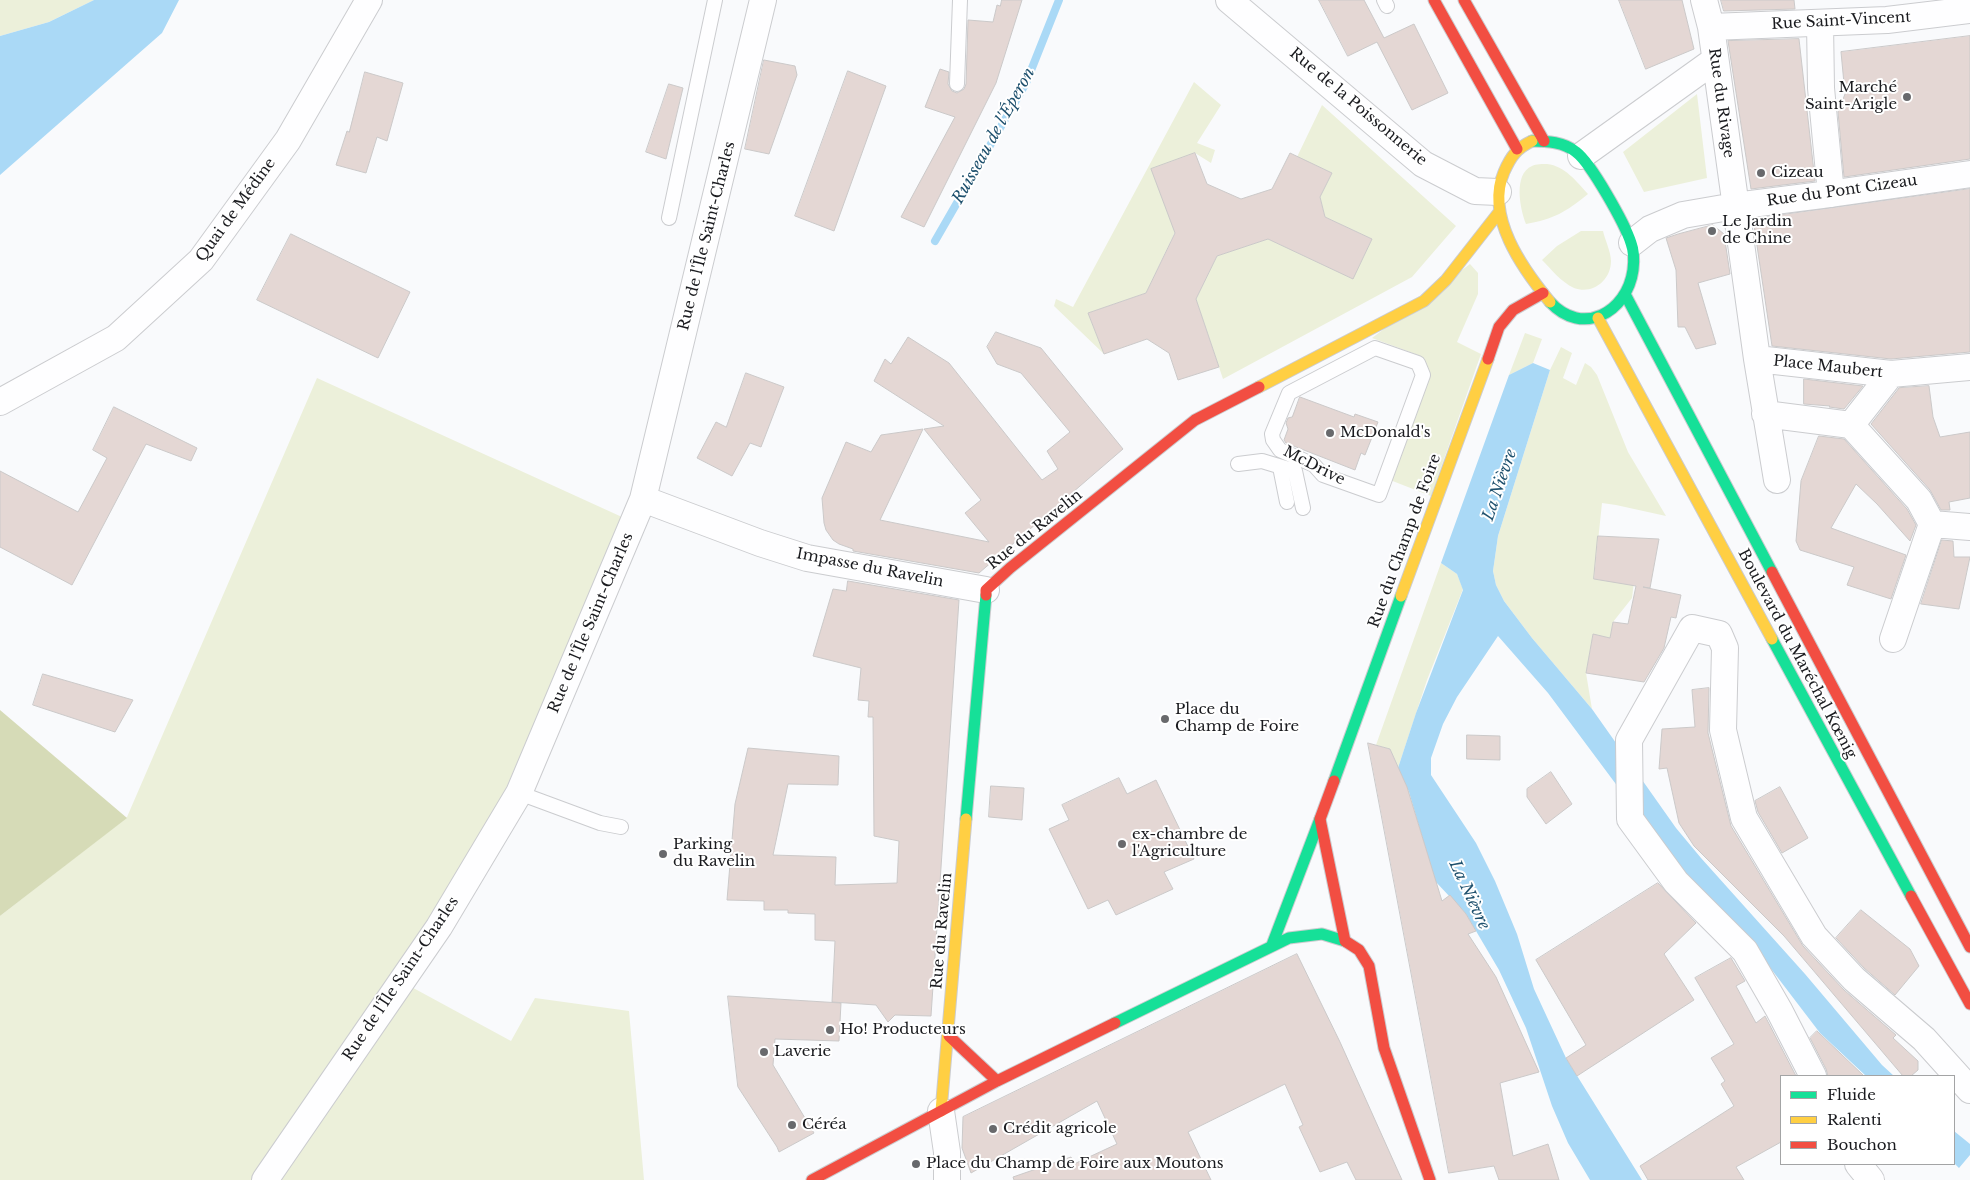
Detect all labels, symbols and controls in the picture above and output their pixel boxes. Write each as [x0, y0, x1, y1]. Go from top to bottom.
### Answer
street label: Rue Saint-Vincent [1771, 8, 1911, 34]
street label: Rue de la Poissonnerie [1286, 44, 1430, 170]
street label: Rue du Rivage [1704, 47, 1738, 159]
water label: Ruisseau de l'Éperon [949, 65, 1039, 207]
place label: Marché Saint-Arigle [1805, 79, 1897, 114]
marker: Marché Saint-Arigle [1901, 91, 1913, 103]
street label: Rue de l'Île Saint-Charles [675, 140, 739, 332]
street label: Quai de Médine [192, 155, 280, 265]
place label: Cizeau [1771, 164, 1823, 182]
marker: Cizeau [1755, 167, 1767, 179]
street label: Rue du Pont Cizeau [1766, 172, 1918, 210]
place label: Le Jardin de Chine [1722, 213, 1792, 248]
marker: Le Jardin de Chine [1706, 225, 1718, 237]
street label: Place Maubert [1772, 352, 1884, 382]
place label: McDonald's [1340, 424, 1431, 442]
marker: McDonald's [1324, 427, 1336, 439]
street label: McDrive [1280, 443, 1348, 489]
water label: La Nièvre [1479, 447, 1521, 523]
street label: Rue du Champ de Foire [1365, 452, 1445, 630]
street label: Rue du Ravelin [984, 486, 1086, 574]
street label: Rue de l'Île Saint-Charles [545, 530, 637, 716]
street label: Impasse du Ravelin [795, 545, 945, 591]
street label: Boulevard du Maréchal Kœnig [1734, 546, 1860, 762]
place label: Place du Champ de Foire [1175, 701, 1299, 736]
marker: Place du Champ de Foire [1159, 713, 1171, 725]
place label: ex-chambre de l'Agriculture [1132, 826, 1247, 861]
place label: Parking du Ravelin [673, 836, 755, 871]
marker: ex-chambre de l'Agriculture [1116, 838, 1128, 850]
marker: Parking du Ravelin [657, 848, 669, 860]
water label: La Nièvre [1445, 857, 1493, 933]
street label: Rue du Ravelin [928, 872, 956, 990]
street label: Rue de l'Île Saint-Charles [339, 894, 463, 1064]
place label: Ho! Producteurs [840, 1021, 966, 1039]
marker: Ho! Producteurs [824, 1024, 836, 1036]
place label: Laverie [774, 1043, 831, 1061]
marker: Laverie [758, 1046, 770, 1058]
legend [1780, 1075, 1955, 1165]
text: Fluide [1827, 1085, 1876, 1104]
text: Ralenti [1827, 1110, 1882, 1129]
place label: Céréa [802, 1116, 847, 1134]
marker: Céréa [786, 1119, 798, 1131]
place label: Crédit agricole [1003, 1120, 1117, 1138]
marker: Crédit agricole [987, 1123, 999, 1135]
text: Bouchon [1827, 1135, 1897, 1154]
place label: Place du Champ de Foire aux Moutons [926, 1155, 1224, 1173]
marker: Place du Champ de Foire aux Moutons [910, 1158, 922, 1170]

